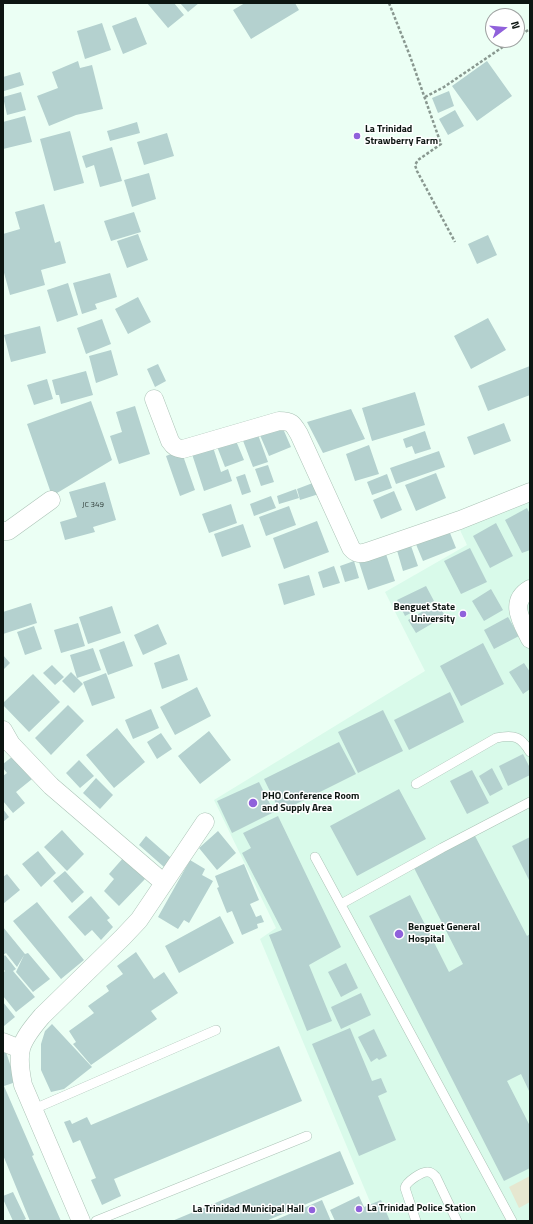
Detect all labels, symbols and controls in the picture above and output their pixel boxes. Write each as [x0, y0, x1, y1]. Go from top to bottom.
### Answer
north arrow [485, 8, 525, 48]
text: N [507, 19, 524, 31]
place label: La Trinidad Strawberry Farm [365, 124, 438, 148]
marker: La Trinidad Strawberry Farm [352, 131, 362, 141]
house number: JC 349 [82, 500, 104, 510]
place label: Benguet State University [394, 602, 455, 626]
marker: Benguet State University [458, 609, 468, 619]
place label: PHO Conference Room and Supply Area [262, 791, 359, 814]
marker: PHO Conference Room and Supply Area [247, 797, 259, 809]
place label: Benguet General Hospital [408, 922, 480, 946]
marker: Benguet General Hospital [393, 928, 405, 940]
place label: La Trinidad Police Station [367, 1203, 476, 1215]
place label: La Trinidad Municipal Hall [193, 1204, 304, 1216]
marker: La Trinidad Police Station [354, 1204, 364, 1214]
marker: La Trinidad Municipal Hall [307, 1205, 317, 1215]

